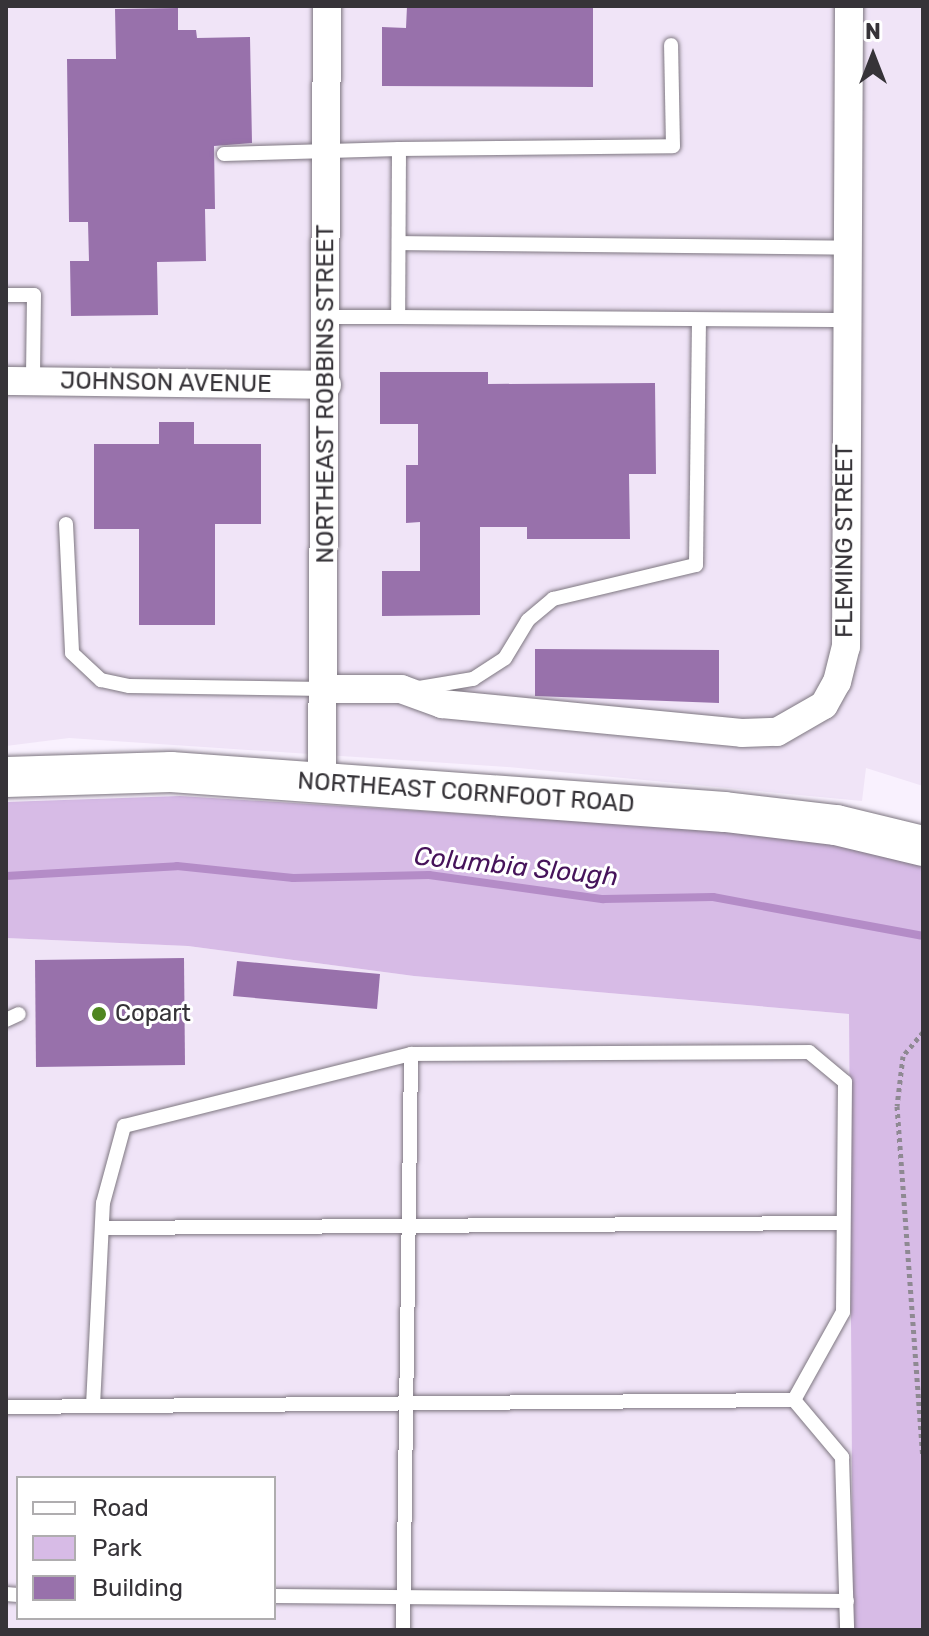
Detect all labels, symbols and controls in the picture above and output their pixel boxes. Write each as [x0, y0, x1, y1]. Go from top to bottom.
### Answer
north arrow [833, 16, 913, 96]
text: N [865, 18, 881, 45]
street label: NORTHEAST ROBBINS STREET [312, 224, 340, 564]
street label: JOHNSON AVENUE [60, 367, 272, 399]
street label: FLEMING STREET [831, 444, 859, 638]
street label: NORTHEAST CORNFOOT ROAD [296, 767, 636, 819]
water label: Columbia Slough [412, 841, 620, 893]
place label: Copart [115, 1000, 191, 1028]
marker: Copart [90, 1005, 108, 1023]
legend [16, 1476, 276, 1620]
text: Road [92, 1494, 149, 1522]
text: Park [92, 1534, 142, 1562]
text: Building [92, 1574, 183, 1602]

